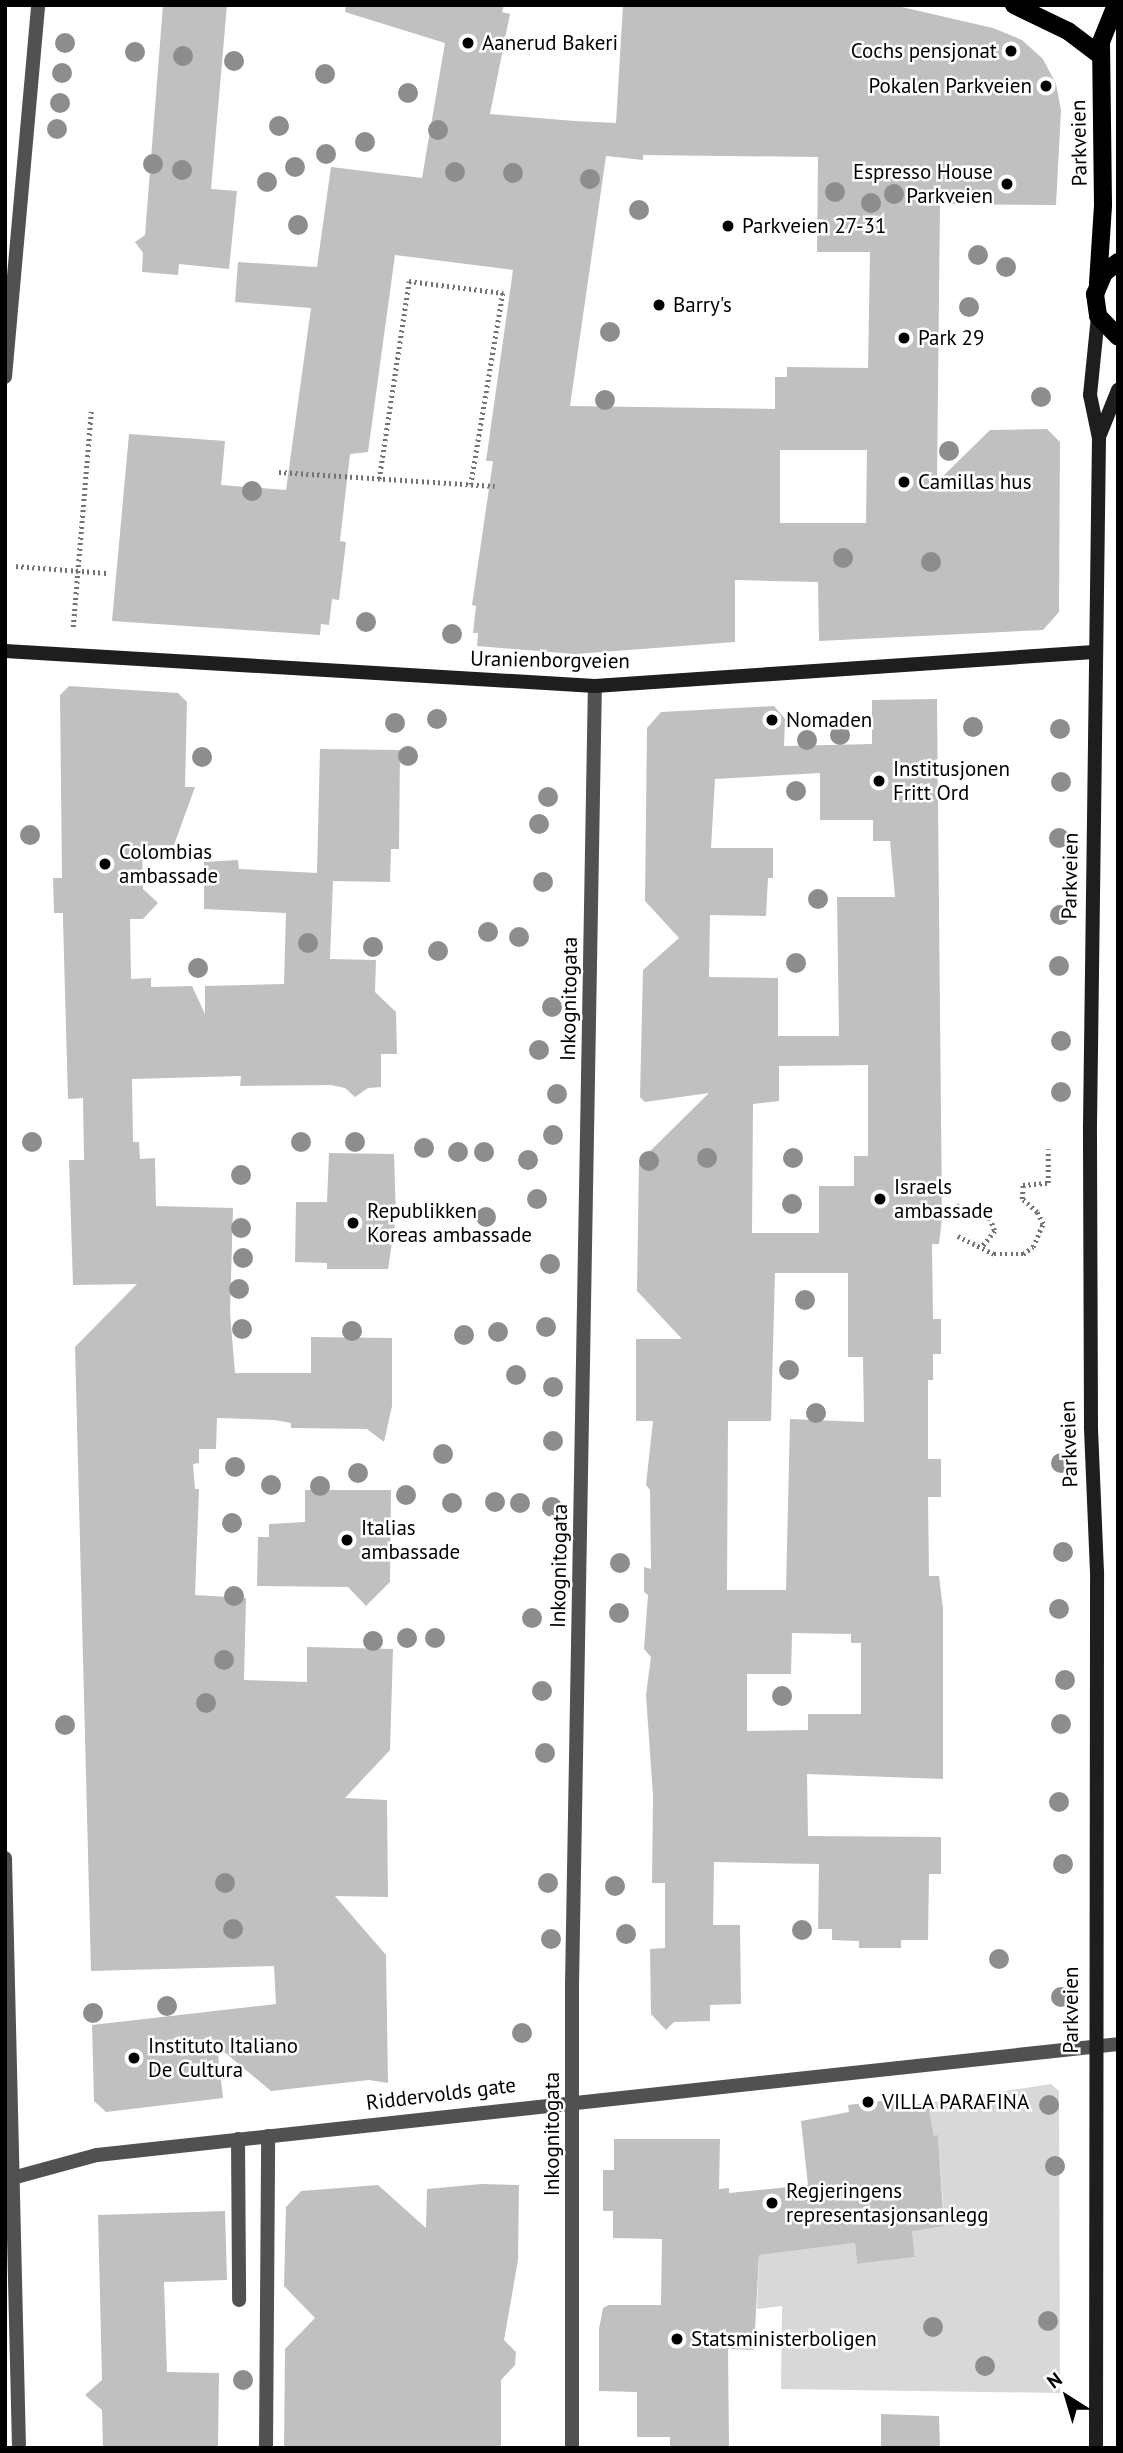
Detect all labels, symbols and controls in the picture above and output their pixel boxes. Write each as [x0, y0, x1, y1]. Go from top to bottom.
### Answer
place label: Aanerud Bakeri [482, 30, 618, 56]
marker: Aanerud Bakeri [460, 35, 476, 51]
place label: Cochs pensjonat [851, 38, 997, 64]
marker: Cochs pensjonat [1003, 43, 1019, 59]
place label: Pokalen Parkveien [869, 73, 1032, 99]
marker: Pokalen Parkveien [1038, 78, 1054, 94]
street label: Parkveien [1066, 99, 1092, 187]
place label: Espresso House Parkveien [853, 159, 993, 209]
marker: Espresso House Parkveien [999, 176, 1015, 192]
place label: Parkveien 27-31 [742, 213, 886, 239]
marker: Parkveien 27-31 [720, 218, 736, 234]
place label: Barry's [673, 292, 732, 318]
marker: Barry's [651, 297, 667, 313]
place label: Park 29 [918, 325, 985, 351]
marker: Park 29 [896, 330, 912, 346]
place label: Camillas hus [918, 469, 1032, 495]
marker: Camillas hus [896, 474, 912, 490]
street label: Uranienborgveien [470, 646, 630, 674]
place label: Nomaden [786, 707, 872, 733]
marker: Nomaden [764, 712, 780, 728]
place label: Institusjonen Fritt Ord [893, 756, 1010, 806]
marker: Institusjonen Fritt Ord [871, 773, 887, 789]
street label: Parkveien [1057, 832, 1083, 920]
place label: Colombias ambassade [119, 839, 218, 889]
marker: Colombias ambassade [97, 856, 113, 872]
street label: Inkognitogata [555, 937, 583, 1061]
place label: Israels ambassade [894, 1174, 993, 1224]
marker: Israels ambassade [872, 1191, 888, 1207]
place label: Republikken Koreas ambassade [367, 1198, 532, 1248]
marker: Republikken Koreas ambassade [345, 1215, 361, 1231]
street label: Parkveien [1055, 1400, 1083, 1488]
street label: Inkognitogata [545, 1504, 573, 1628]
place label: Italias ambassade [361, 1515, 460, 1565]
marker: Italias ambassade [339, 1532, 355, 1548]
street label: Parkveien [1058, 1967, 1084, 2053]
place label: Instituto Italiano De Cultura [148, 2033, 298, 2083]
marker: Instituto Italiano De Cultura [126, 2050, 142, 2066]
street label: Riddervolds gate [365, 2072, 517, 2116]
street label: Inkognitogata [539, 2072, 565, 2196]
place label: VILLA PARAFINA [882, 2089, 1030, 2115]
marker: VILLA PARAFINA [860, 2094, 876, 2110]
place label: Regjeringens representasjonsanlegg [786, 2178, 989, 2228]
marker: Regjeringens representasjonsanlegg [764, 2195, 780, 2211]
place label: Statsministerboligen [691, 2326, 877, 2352]
marker: Statsministerboligen [669, 2331, 685, 2347]
north arrow [1032, 2362, 1102, 2432]
text: N [1042, 2367, 1067, 2394]

